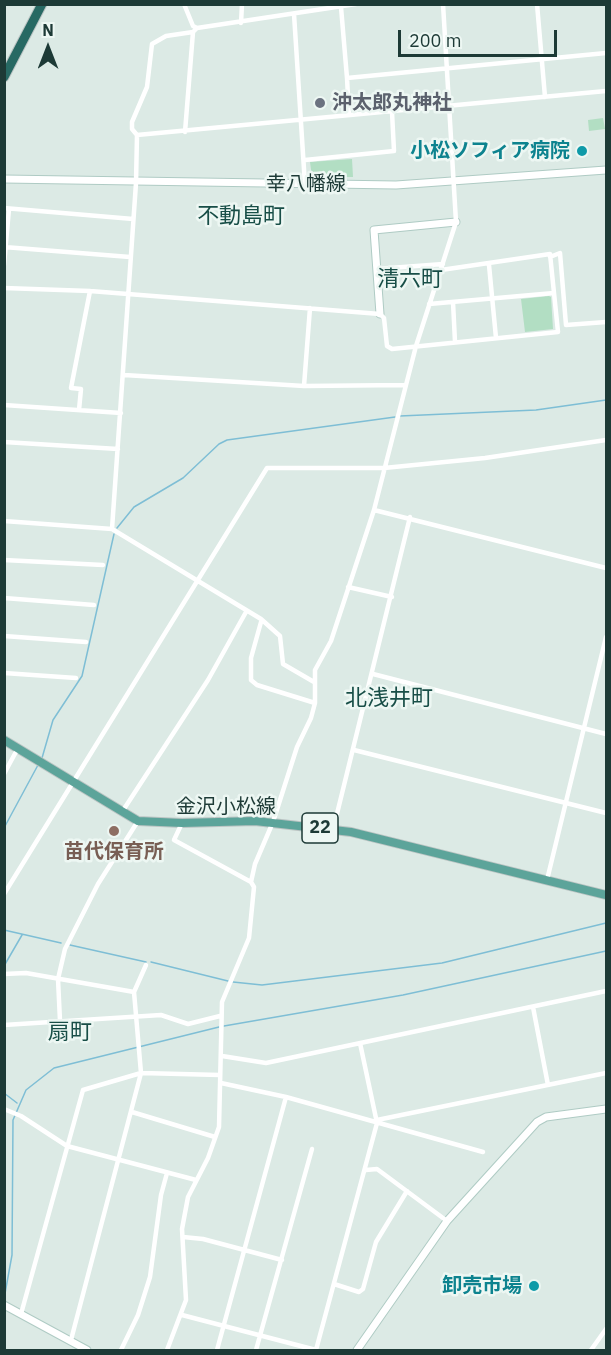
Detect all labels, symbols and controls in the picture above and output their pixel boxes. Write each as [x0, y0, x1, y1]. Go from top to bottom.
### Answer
north arrow [18, 18, 78, 78]
scale bar [401, 18, 560, 56]
text: N [42, 20, 54, 40]
text: 200 m [409, 29, 461, 52]
place label: 沖太郎丸神社 [332, 91, 452, 115]
marker: 沖太郎丸神社 [313, 96, 327, 110]
place label: 小松ソフィア病院 [410, 139, 570, 163]
marker: 小松ソフィア病院 [575, 144, 589, 158]
street label: 幸八幡線 [266, 172, 346, 196]
district label: 不動島町 [197, 204, 285, 230]
district label: 清六町 [377, 267, 443, 293]
district label: 北浅井町 [345, 686, 433, 712]
street label: 金沢小松線 [176, 795, 276, 819]
road number: 22 [302, 813, 338, 843]
marker: 苗代保育所 [107, 824, 121, 838]
place label: 苗代保育所 [64, 840, 164, 864]
district label: 扇町 [48, 1020, 92, 1046]
place label: 卸売市場 [442, 1274, 522, 1298]
marker: 卸売市場 [527, 1279, 541, 1293]

